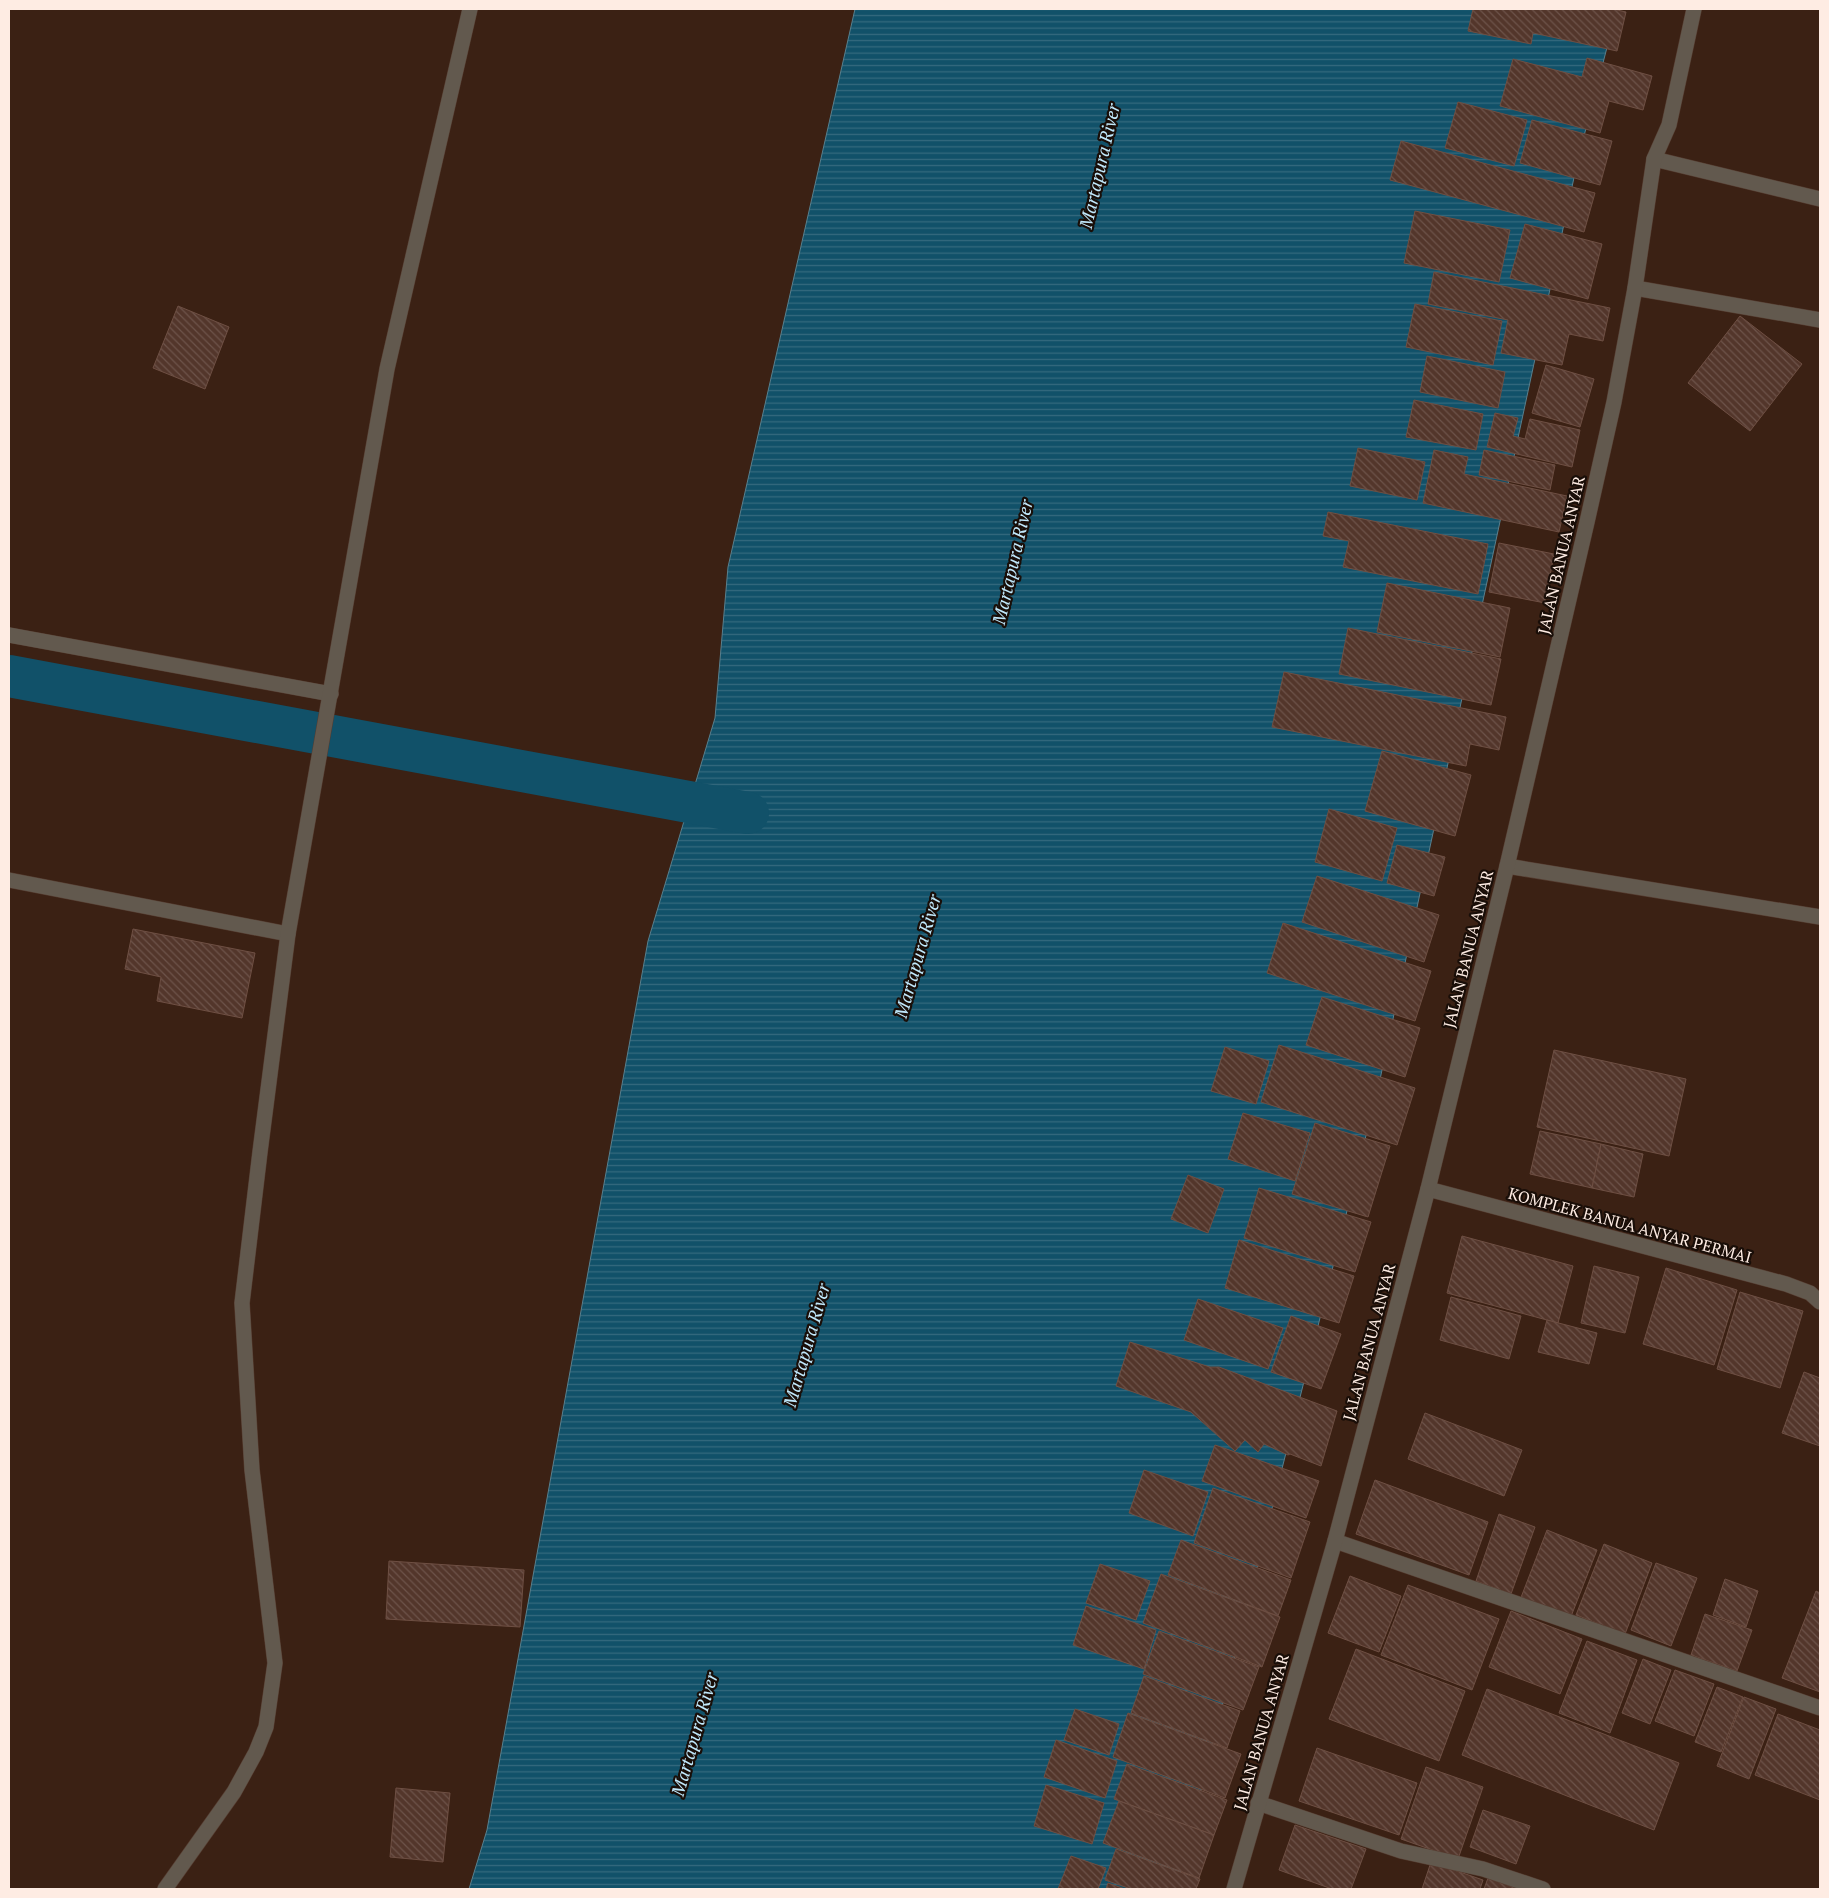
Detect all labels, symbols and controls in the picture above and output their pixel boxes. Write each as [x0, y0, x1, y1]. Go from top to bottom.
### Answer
water label: Martapura River [1073, 100, 1125, 232]
street label: JALAN BANUA ANYAR [1532, 473, 1590, 636]
water label: Martapura River [986, 496, 1038, 628]
street label: JALAN BANUA ANYAR [1438, 867, 1498, 1030]
water label: Martapura River [888, 890, 946, 1021]
street label: KOMPLEK BANUA ANYAR PERMAI [1506, 1182, 1754, 1268]
street label: JALAN BANUA ANYAR [1337, 1260, 1401, 1423]
water label: Martapura River [777, 1279, 835, 1410]
street label: JALAN BANUA ANYAR [1228, 1650, 1294, 1813]
water label: Martapura River [665, 1668, 723, 1799]

